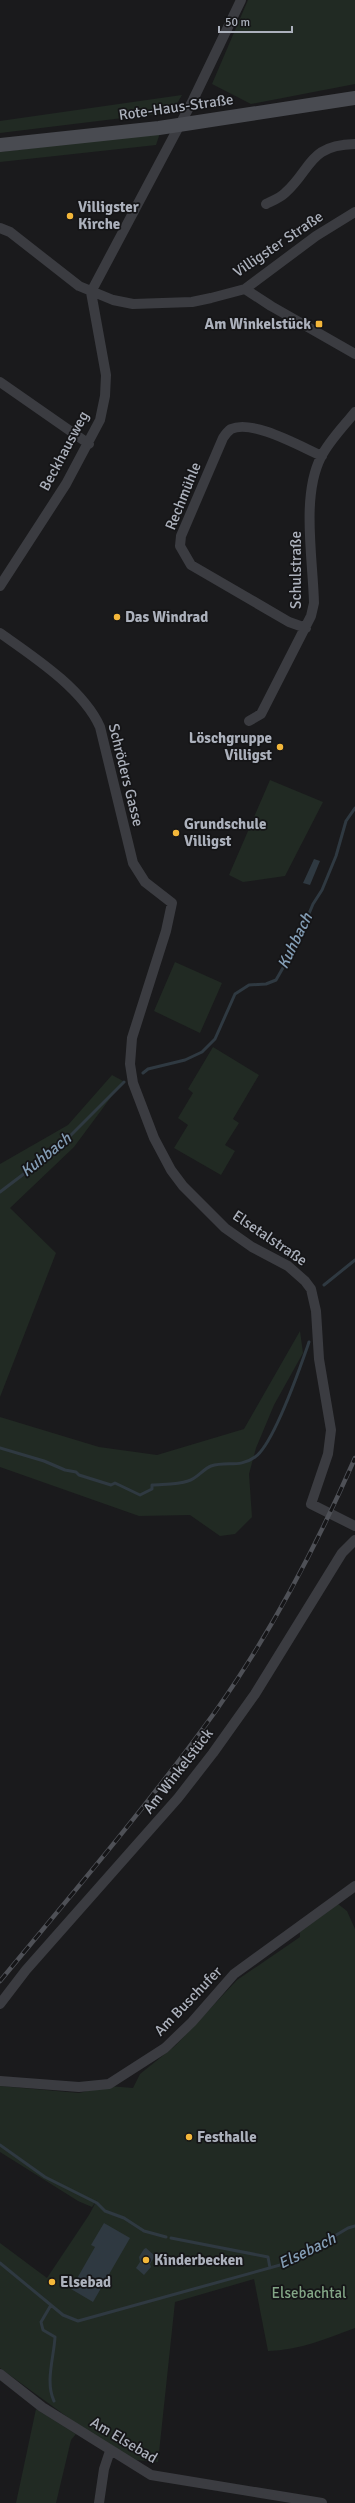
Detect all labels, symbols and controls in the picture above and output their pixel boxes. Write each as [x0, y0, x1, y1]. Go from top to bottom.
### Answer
scale bar [219, 8, 292, 34]
text: 50 m [225, 15, 250, 30]
street label: Rote-Haus-Straße [118, 90, 234, 124]
place label: Villigster Kirche [78, 198, 139, 233]
street label: Villigster Straße [230, 207, 326, 281]
marker: Villigster Kirche [65, 211, 75, 221]
place label: Am Winkelstück [205, 315, 311, 333]
marker: Am Winkelstück [314, 319, 324, 329]
street label: Beckhausweg [35, 408, 93, 494]
street label: Rechmühle [161, 459, 205, 533]
street label: Schulstraße [287, 531, 305, 609]
place label: Das Windrad [125, 608, 208, 626]
marker: Das Windrad [112, 612, 122, 622]
street label: Schröders Gasse [105, 722, 147, 828]
place label: Löschgruppe Villigst [189, 729, 272, 764]
marker: Löschgruppe Villigst [275, 742, 285, 752]
place label: Grundschule Villigst [184, 815, 266, 850]
marker: Grundschule Villigst [171, 828, 181, 838]
water label: Kuhbach [273, 909, 318, 972]
water label: Kuhbach [17, 1128, 76, 1181]
street label: Elsetalstraße [229, 1207, 311, 1269]
street label: Am Winkelstück [139, 1724, 217, 1817]
street label: Am Buschufer [150, 1962, 226, 2039]
place label: Festhalle [197, 2128, 257, 2146]
marker: Festhalle [184, 2132, 194, 2142]
water label: Elsebach [275, 2228, 340, 2273]
place label: Kinderbecken [154, 2251, 243, 2269]
marker: Kinderbecken [141, 2255, 151, 2265]
place label: Elsebad [60, 2273, 111, 2291]
marker: Elsebad [47, 2277, 57, 2287]
park label: Elsebachtal [272, 2284, 346, 2302]
street label: Am Elsebad [87, 2413, 161, 2467]

